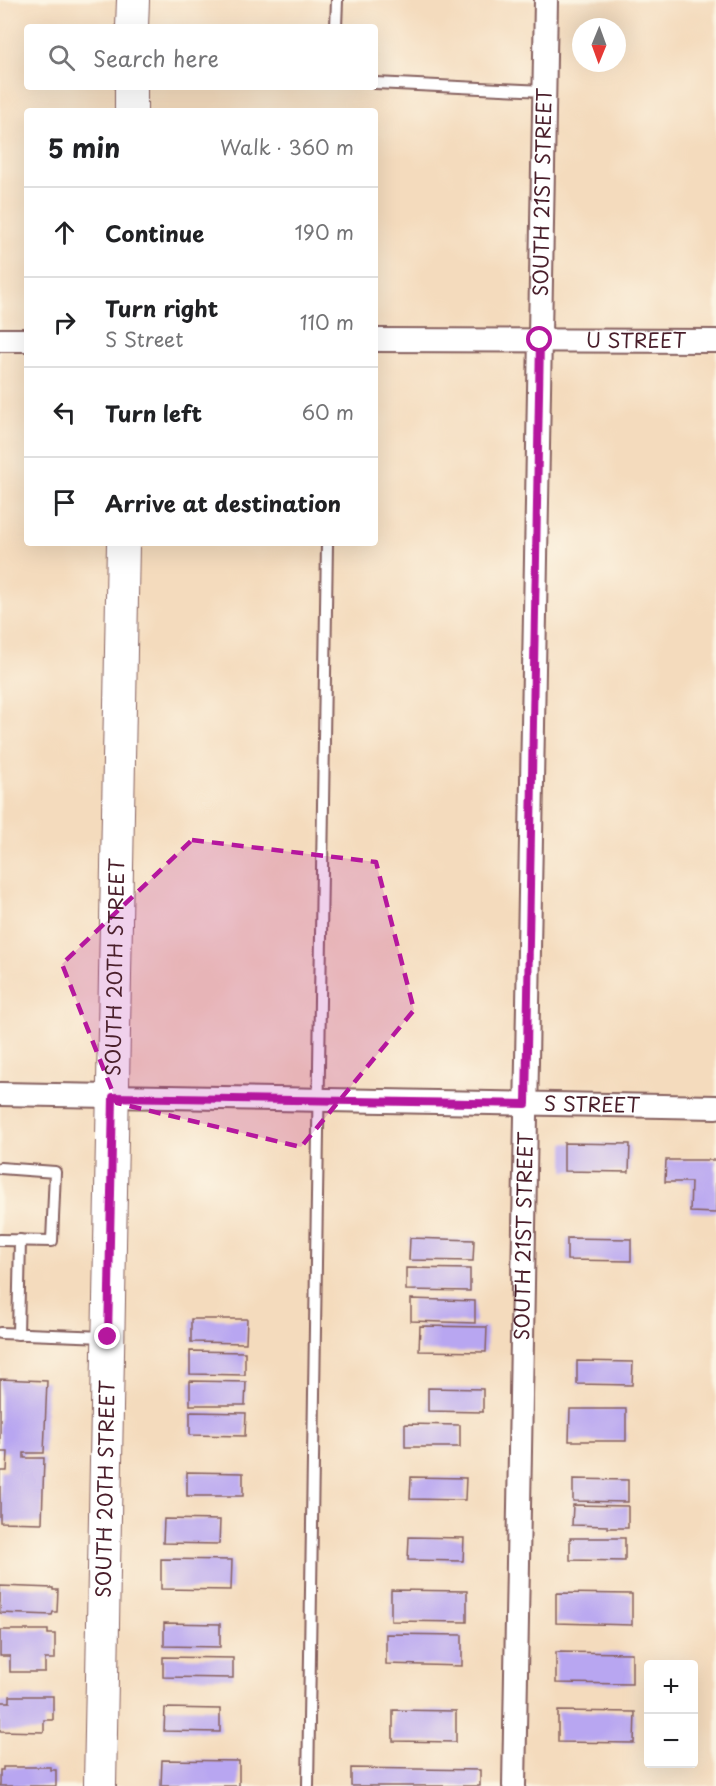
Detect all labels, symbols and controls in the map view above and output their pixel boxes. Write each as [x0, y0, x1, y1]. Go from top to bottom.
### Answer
north arrow [572, 18, 626, 72]
search box [24, 24, 378, 90]
icon: search [45, 41, 78, 74]
text: Search here [93, 41, 219, 74]
street label: SOUTH 21ST STREET [525, 87, 558, 297]
text: 5 min [48, 128, 120, 167]
text: Walk · 360 m [220, 132, 354, 162]
icon: ahead [48, 216, 81, 249]
text: Continue [105, 216, 204, 249]
text: 190 m [295, 217, 354, 247]
text: Turn right [105, 291, 218, 324]
icon: right [48, 306, 81, 339]
text: 110 m [300, 307, 354, 337]
text: S Street [105, 324, 183, 354]
street label: U STREET [586, 325, 687, 355]
route start [526, 326, 552, 352]
icon: left [48, 396, 81, 429]
text: Turn left [105, 396, 202, 429]
text: 60 m [302, 397, 354, 427]
icon: arrive [48, 486, 81, 519]
text: Arrive at destination [105, 486, 341, 519]
street label: SOUTH 20TH STREET [97, 858, 131, 1076]
street label: S STREET [544, 1088, 641, 1120]
street label: SOUTH 21ST STREET [506, 1131, 540, 1341]
route end [94, 1323, 120, 1349]
street label: SOUTH 20TH STREET [87, 1380, 122, 1598]
map controls [644, 1660, 698, 1768]
button: + [644, 1660, 698, 1714]
button: − [644, 1714, 698, 1768]

